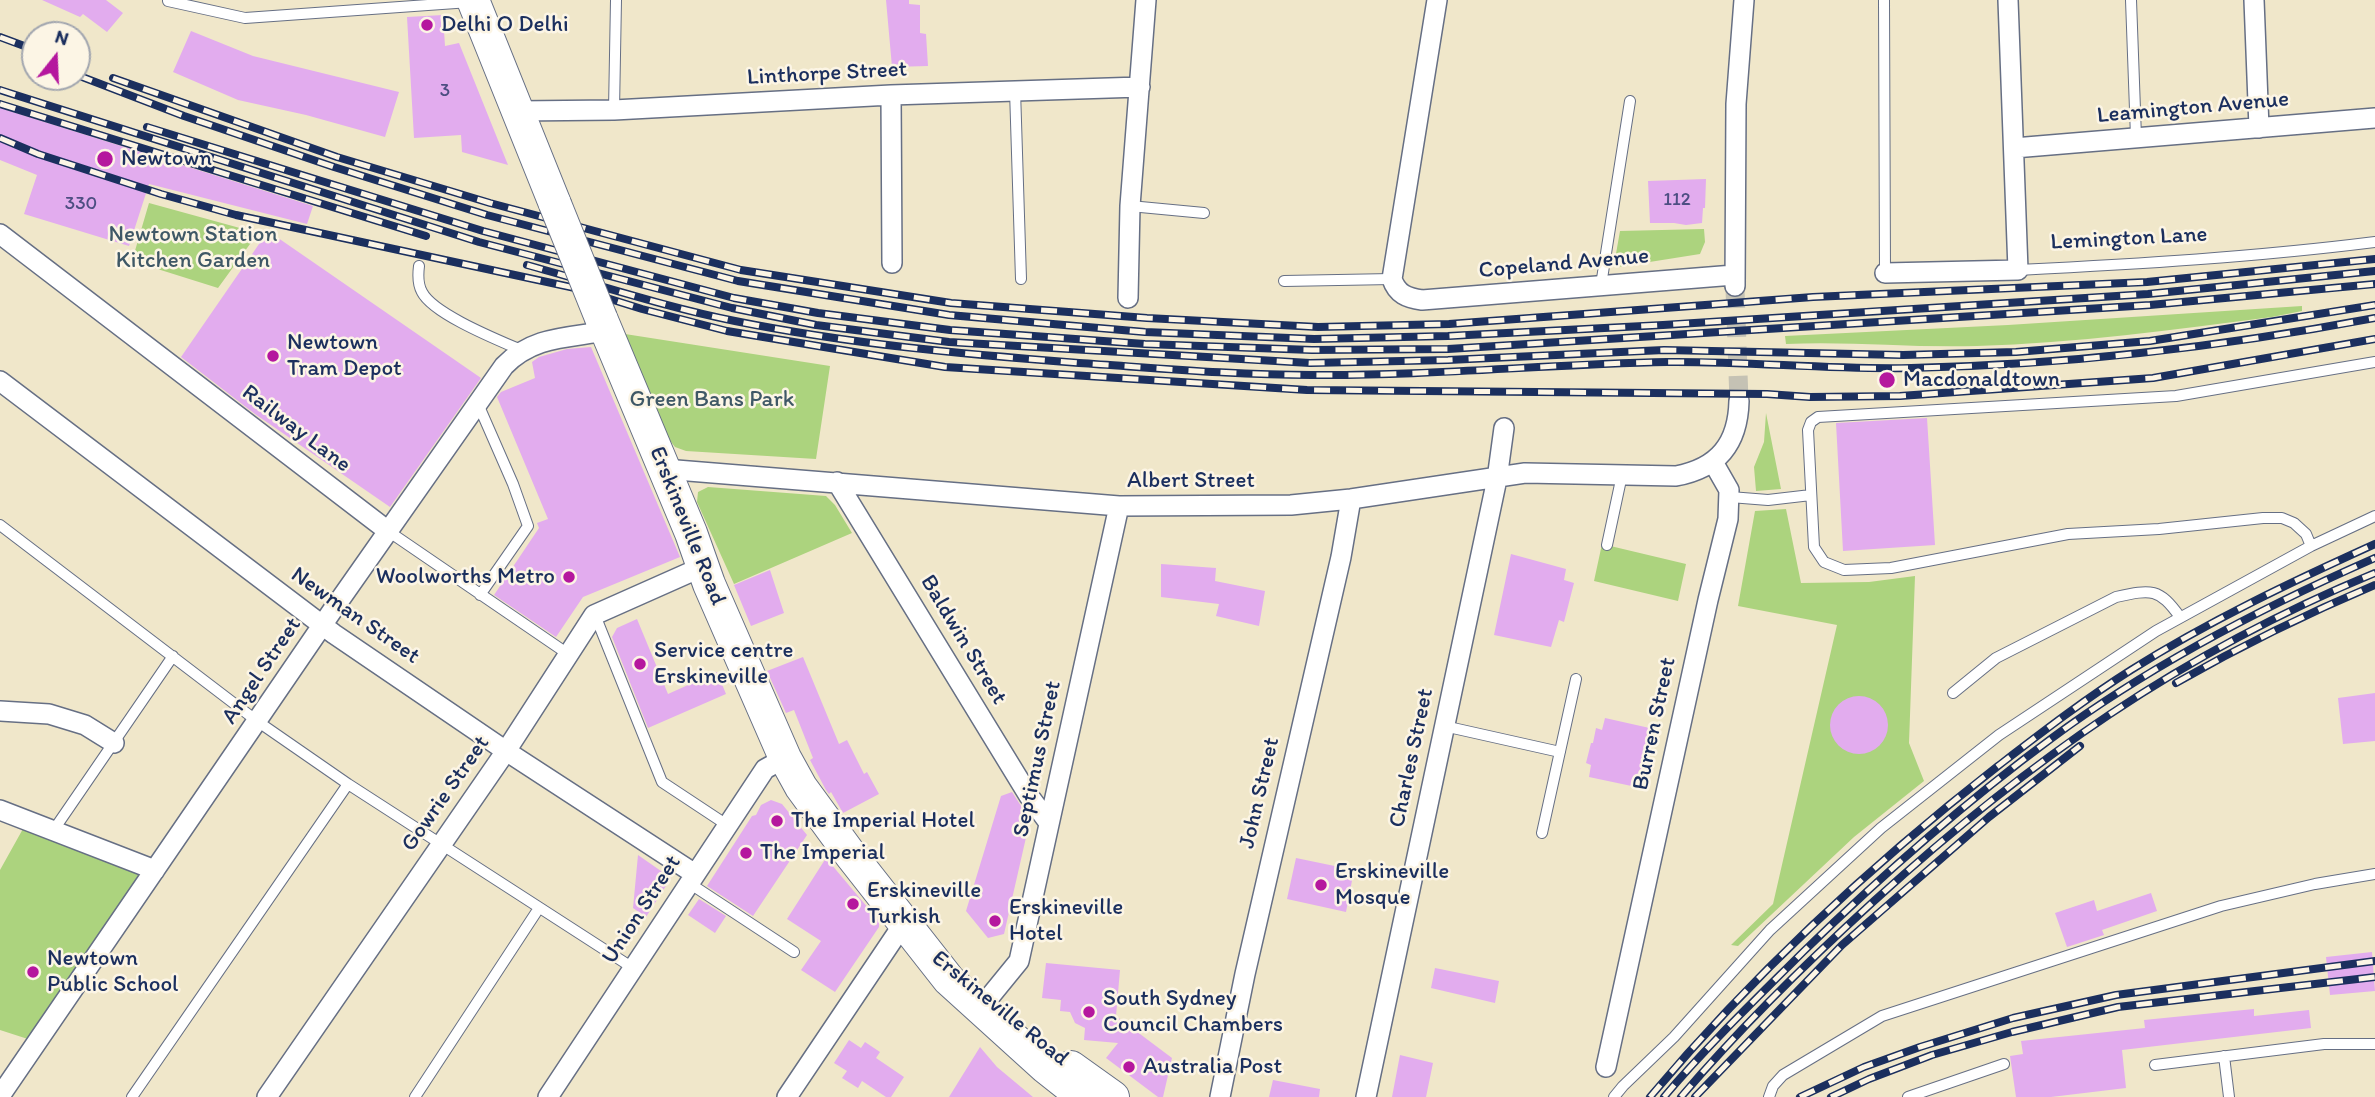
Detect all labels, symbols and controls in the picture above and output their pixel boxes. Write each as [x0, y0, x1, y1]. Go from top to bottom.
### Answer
place label: Delhi O Delhi [441, 11, 569, 39]
marker: Delhi O Delhi [419, 17, 435, 33]
north arrow [21, 21, 91, 91]
text: N [52, 25, 72, 50]
street label: Linthorpe Street [746, 56, 908, 92]
house number: 3 [440, 80, 450, 102]
street label: Leamington Avenue [2096, 86, 2290, 130]
place label: Newtown [121, 145, 212, 173]
marker: Newtown [95, 149, 115, 169]
house number: 112 [1663, 189, 1691, 211]
house number: 330 [65, 193, 97, 215]
park label: Newtown Station Kitchen Garden [108, 221, 278, 275]
street label: Lemington Lane [2050, 221, 2208, 257]
street label: Copeland Avenue [1478, 243, 1650, 285]
place label: Newtown Tram Depot [287, 329, 402, 383]
marker: Newtown Tram Depot [265, 348, 281, 364]
place label: Macdonaldtown [1903, 366, 2060, 394]
marker: Macdonaldtown [1877, 370, 1897, 390]
street label: Railway Lane [236, 379, 356, 479]
park label: Green Bans Park [630, 386, 794, 414]
street label: Erskineville Road [643, 443, 731, 609]
street label: Albert Street [1127, 467, 1255, 495]
street label: Newman Street [285, 561, 425, 671]
place label: Woolworths Metro [376, 563, 555, 591]
marker: Woolworths Metro [561, 569, 577, 585]
street label: Baldwin Street [914, 570, 1012, 710]
street label: Angel Street [216, 612, 308, 730]
place label: Service centre Erskineville [654, 637, 793, 691]
street label: Burren Street [1627, 655, 1683, 793]
marker: Service centre Erskineville [632, 656, 648, 672]
street label: Septimus Street [1008, 678, 1068, 840]
street label: Charles Street [1384, 686, 1440, 830]
street label: Gowrie Street [396, 731, 496, 857]
street label: John Street [1234, 735, 1286, 851]
place label: The Imperial Hotel [791, 807, 975, 835]
marker: The Imperial Hotel [769, 813, 785, 829]
place label: The Imperial [760, 839, 885, 867]
marker: The Imperial [738, 845, 754, 861]
street label: Union Street [597, 850, 687, 970]
place label: Erskineville Mosque [1335, 858, 1449, 912]
place label: Erskineville Turkish [867, 877, 981, 931]
marker: Erskineville Mosque [1313, 877, 1329, 893]
place label: Erskineville Hotel [1009, 894, 1123, 948]
marker: Erskineville Turkish [845, 896, 861, 912]
marker: Erskineville Hotel [987, 913, 1003, 929]
place label: Newtown Public School [47, 945, 179, 999]
street label: Erskineville Road [926, 945, 1074, 1073]
marker: Newtown Public School [25, 964, 41, 980]
place label: South Sydney Council Chambers [1103, 985, 1283, 1039]
marker: South Sydney Council Chambers [1081, 1004, 1097, 1020]
place label: Australia Post [1143, 1053, 1282, 1081]
marker: Australia Post [1121, 1059, 1137, 1075]

